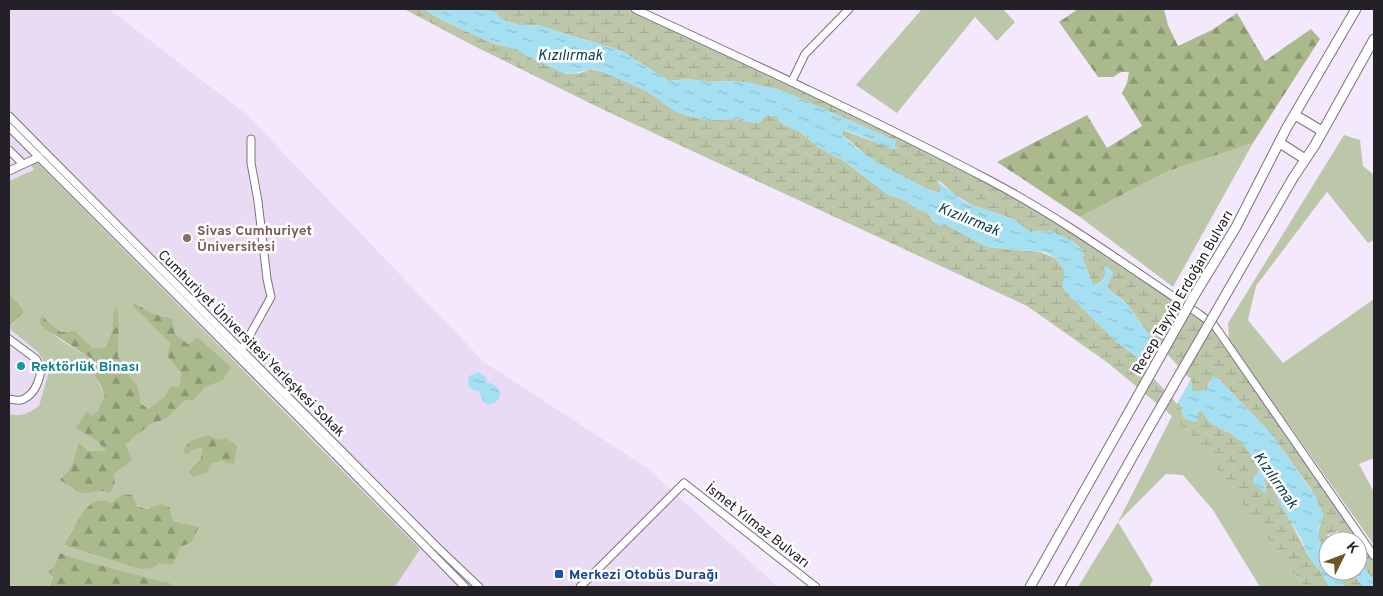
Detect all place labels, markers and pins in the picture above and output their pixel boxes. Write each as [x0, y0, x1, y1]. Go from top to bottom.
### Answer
place label: Sivas Cumhuriyet Üniversitesi [197, 223, 312, 256]
marker: Sivas Cumhuriyet Üniversitesi [181, 232, 193, 244]
place label: Rektörlük Binası [31, 359, 139, 376]
marker: Rektörlük Binası [15, 360, 27, 372]
place label: Merkezi Otobüs Durağı [569, 567, 718, 584]
marker: Merkezi Otobüs Durağı [553, 568, 565, 580]

